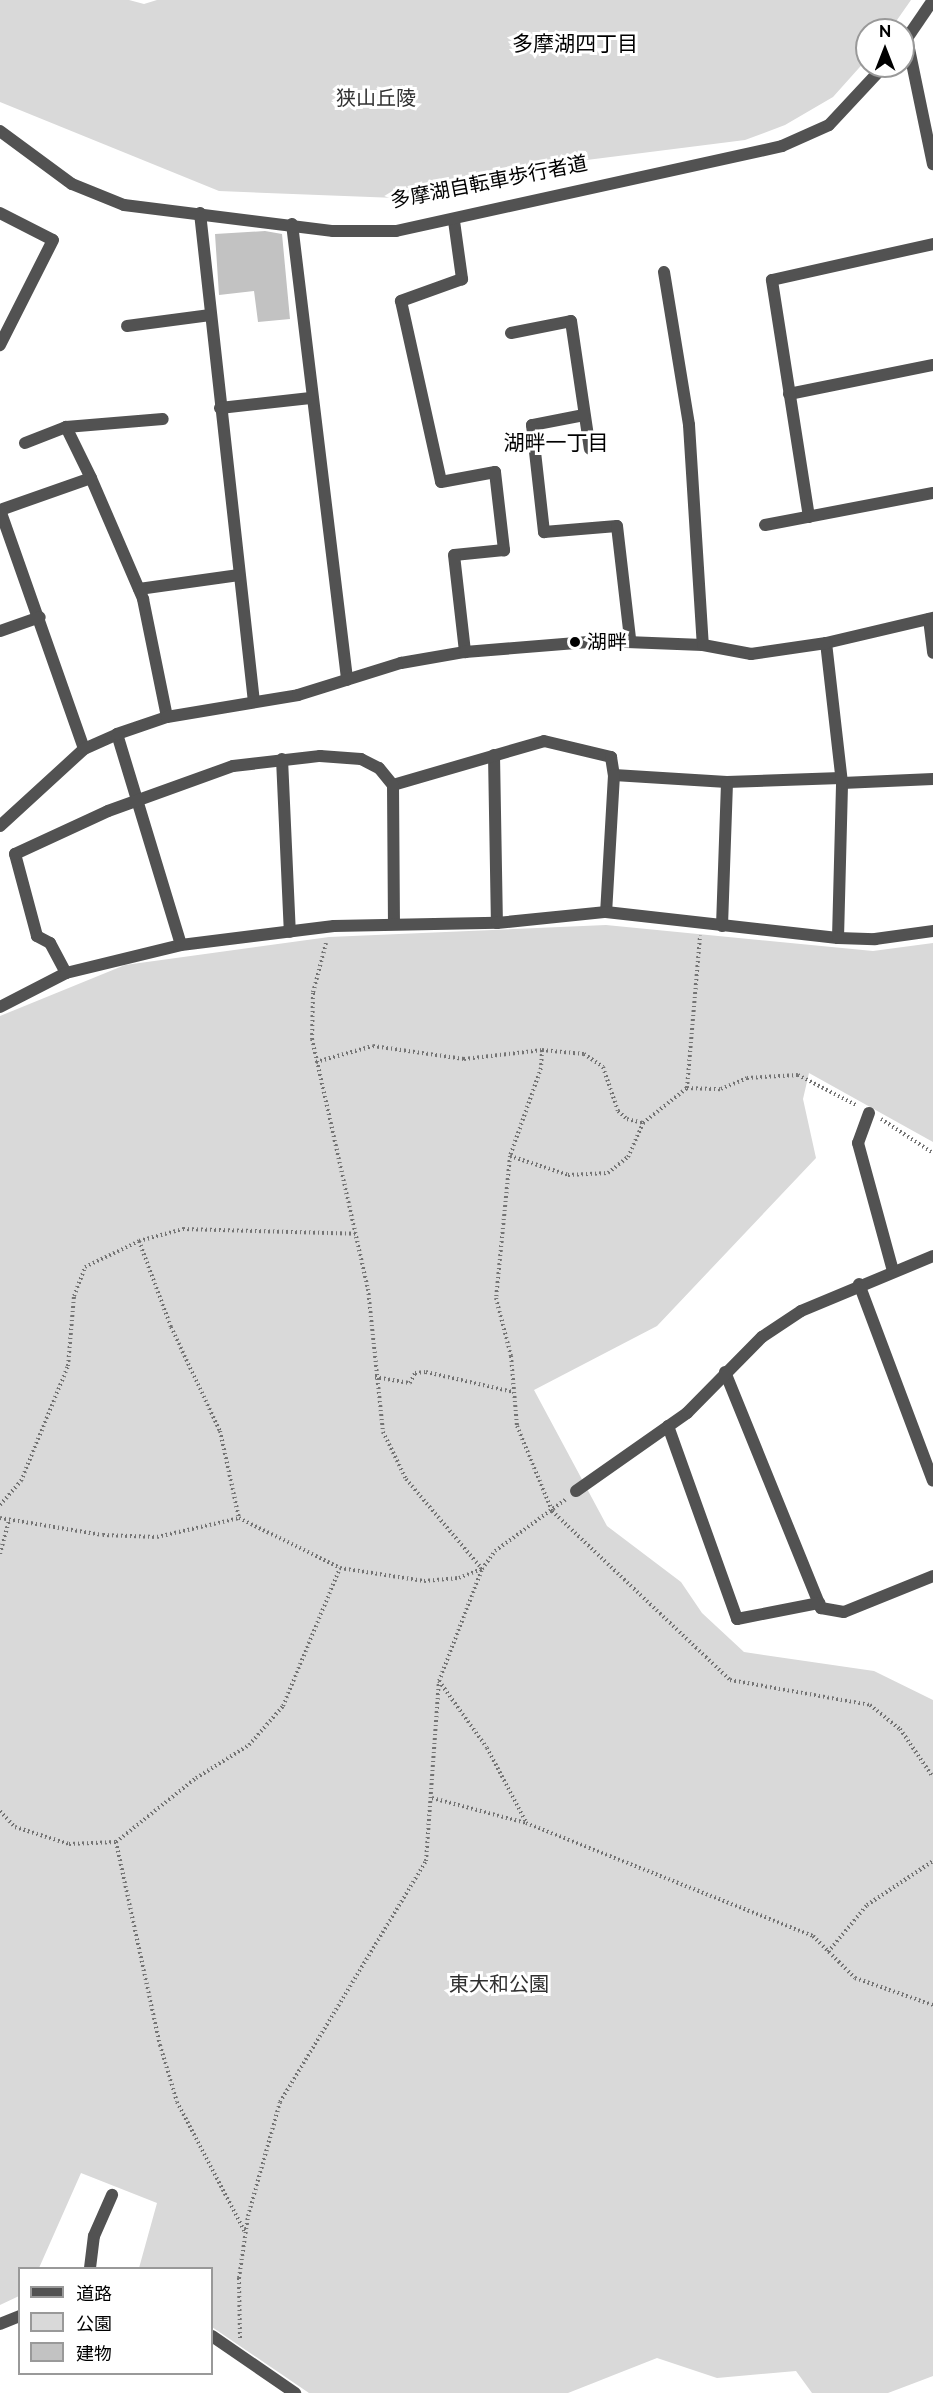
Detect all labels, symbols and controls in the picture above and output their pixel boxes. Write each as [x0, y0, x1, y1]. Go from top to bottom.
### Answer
north arrow [855, 18, 915, 78]
text: N [879, 22, 891, 41]
district label: 多摩湖四丁目 [512, 31, 638, 57]
park label: 狭山丘陵 [336, 86, 416, 110]
street label: 多摩湖自転車歩行者道 [389, 151, 589, 213]
district label: 湖畔一丁目 [504, 430, 608, 456]
place label: 湖畔 [587, 630, 627, 654]
marker: 湖畔 [568, 635, 582, 649]
park label: 東大和公園 [449, 1972, 549, 1996]
legend [18, 2267, 213, 2375]
text: 道路 [76, 2283, 112, 2304]
text: 公園 [76, 2313, 112, 2334]
text: 建物 [76, 2343, 112, 2364]

